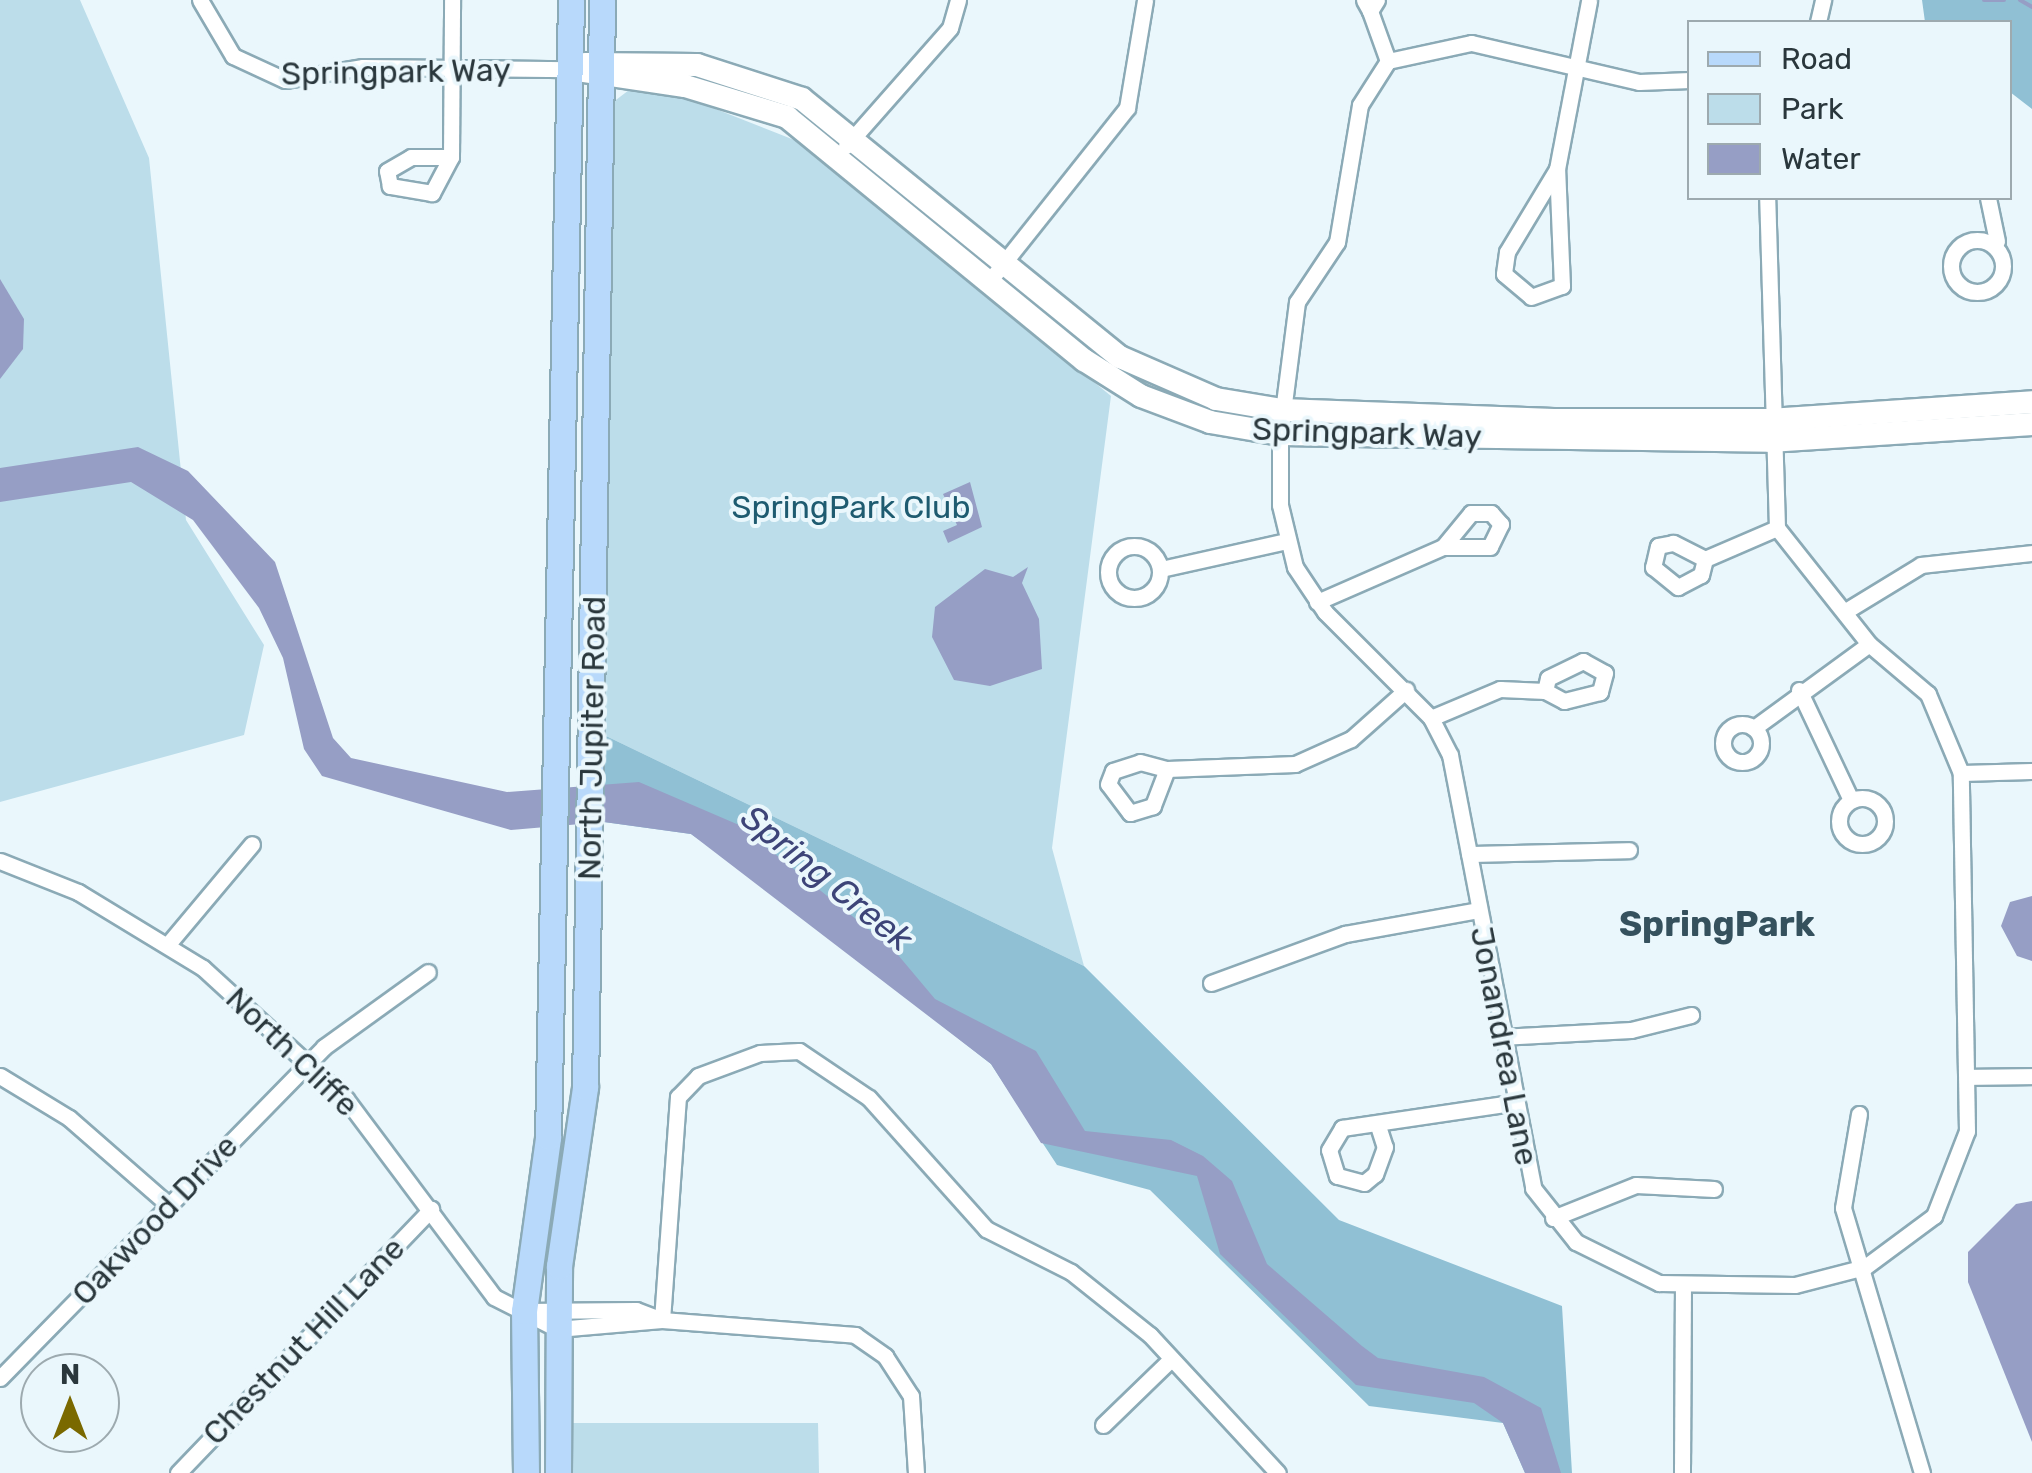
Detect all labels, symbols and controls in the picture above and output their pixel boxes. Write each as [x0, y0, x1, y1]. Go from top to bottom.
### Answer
legend [1687, 20, 2012, 200]
text: Road [1781, 41, 1852, 77]
street label: Springpark Way [280, 51, 512, 93]
text: Park [1781, 91, 1843, 127]
text: Water [1781, 141, 1861, 177]
street label: Springpark Way [1251, 410, 1483, 456]
park label: SpringPark Club [731, 488, 971, 526]
street label: North Jupiter Road [570, 595, 614, 881]
water label: Spring Creek [733, 796, 921, 960]
district label: SpringPark [1619, 903, 1815, 945]
street label: Jonandrea Lane [1462, 923, 1546, 1169]
street label: North Cliffe [218, 979, 366, 1125]
street label: Oakwood Drive [64, 1127, 246, 1313]
street label: Chestnut Hill Lane [195, 1229, 413, 1453]
north arrow [20, 1353, 120, 1453]
text: N [60, 1358, 80, 1391]

